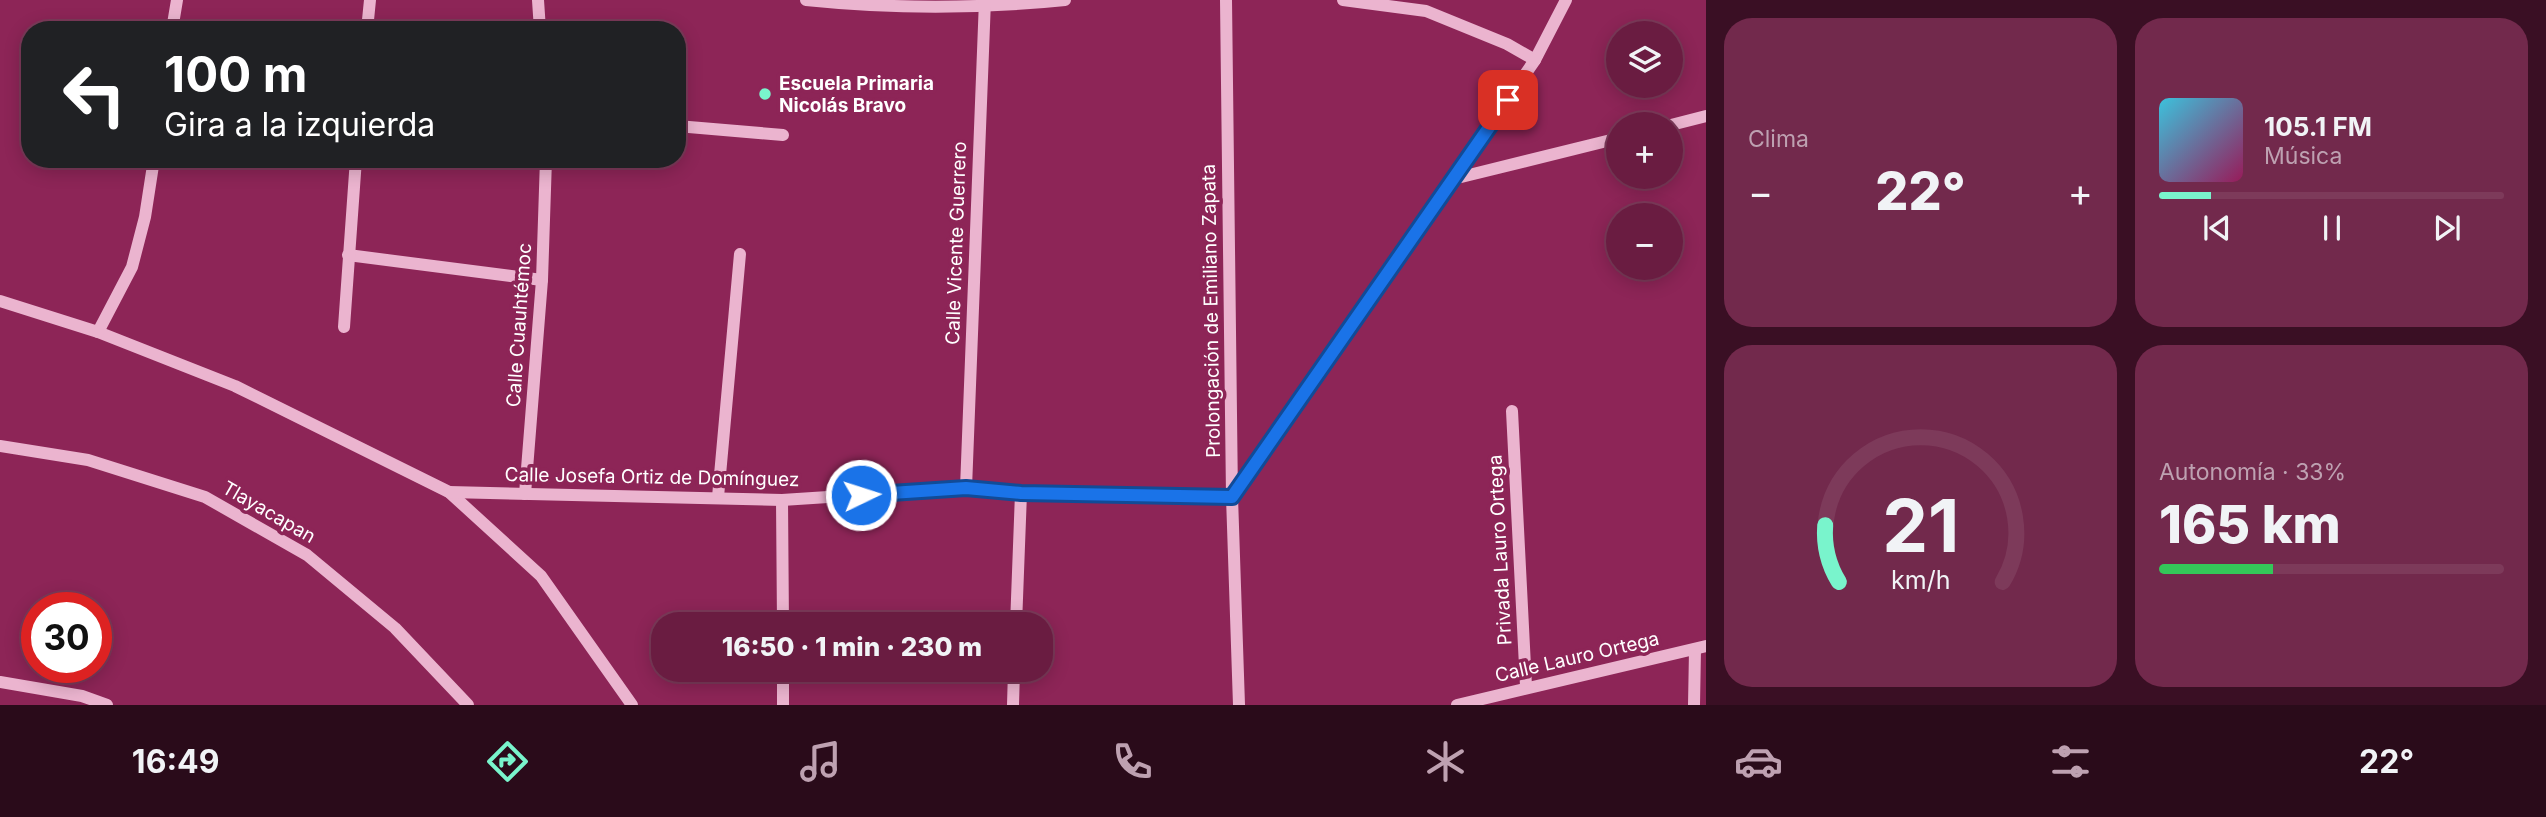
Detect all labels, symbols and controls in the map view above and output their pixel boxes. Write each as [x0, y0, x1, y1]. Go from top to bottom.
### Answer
map controls [1606, 21, 1683, 280]
button: layers [1606, 21, 1683, 98]
text: 100 m [164, 45, 308, 104]
icon: left [49, 49, 140, 140]
pin [1478, 70, 1538, 130]
place label: Escuela Primaria Nicolás Bravo [779, 72, 934, 117]
icon: arrive [1489, 81, 1527, 119]
marker: Escuela Primaria Nicolás Bravo [757, 86, 773, 102]
text: Gira a la izquierda [164, 105, 435, 144]
text: 105.1 FM [2264, 111, 2372, 142]
button: + [1606, 112, 1683, 189]
text: Clima [1748, 125, 1809, 153]
street label: Calle Vicente Guerrero [941, 141, 971, 345]
text: Música [2264, 142, 2342, 170]
text: 22° [1875, 160, 1966, 223]
street label: Prolongación de Emiliano Zapata [1197, 164, 1225, 458]
text: − [1748, 169, 1773, 215]
text: + [2068, 169, 2093, 215]
button: − [1606, 203, 1683, 280]
icon: previous [2198, 209, 2236, 247]
icon: pause [2313, 209, 2351, 247]
icon: next [2428, 209, 2466, 247]
street label: Calle Cuauhtémoc [502, 242, 536, 408]
street label: Privada Lauro Ortega [1484, 454, 1516, 646]
position arrow [824, 458, 898, 532]
text: Autonomía · 33% [2159, 458, 2346, 486]
street label: Calle Josefa Ortiz de Domínguez [504, 463, 800, 491]
street label: Tlayacapan [218, 476, 320, 548]
text: 21 [1882, 481, 1959, 570]
text: 165 km [2159, 493, 2341, 556]
text: km/h [1891, 565, 1950, 595]
speed limit sign: 30 [21, 592, 112, 683]
street label: Calle Lauro Ortega [1493, 627, 1661, 687]
text: 16:50 · 1 min · 230 m [722, 631, 982, 662]
icon: directions [483, 737, 532, 786]
icon: music [796, 737, 845, 786]
icon: phone [1108, 737, 1157, 786]
icon: climate [1421, 737, 1470, 786]
icon: car [1734, 737, 1783, 786]
icon: filters [2046, 737, 2095, 786]
text: 16:49 [132, 742, 220, 781]
text: 22° [2359, 742, 2414, 781]

